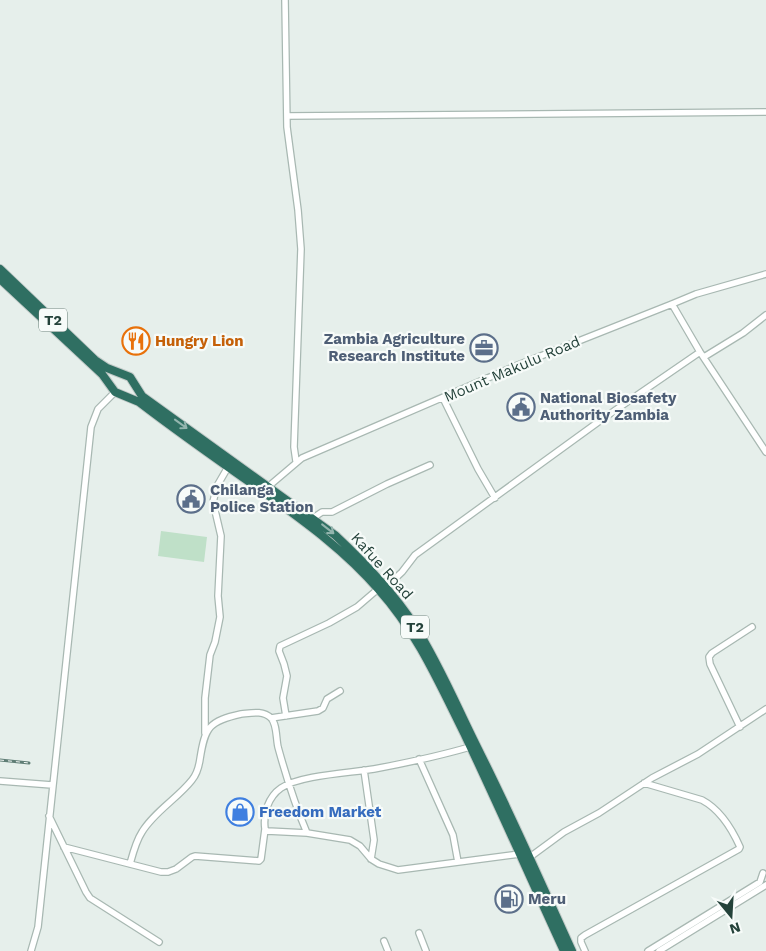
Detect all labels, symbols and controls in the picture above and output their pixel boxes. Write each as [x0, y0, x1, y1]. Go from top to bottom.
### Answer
road number: T2 [39, 308, 67, 332]
restaurant icon: Hungry Lion [121, 326, 151, 356]
place label: Zambia Agriculture Research Institute [324, 330, 465, 365]
place label: Hungry Lion [155, 332, 244, 350]
street label: Mount Makulu Road [441, 332, 583, 406]
office icon: Zambia Agriculture Research Institute [469, 333, 499, 363]
place label: National Biosafety Authority Zambia [540, 389, 677, 424]
public building icon: National Biosafety Authority Zambia [506, 392, 536, 422]
one-way arrow [174, 419, 188, 429]
place label: Chilanga Police Station [210, 481, 313, 516]
public building icon: Chilanga Police Station [176, 484, 206, 514]
one-way arrow [321, 524, 335, 534]
street label: Kafue Road [347, 529, 417, 603]
road number: T2 [401, 616, 429, 638]
shop icon: Freedom Market [225, 797, 255, 827]
place label: Freedom Market [259, 803, 382, 821]
fuel station icon: Meru [494, 884, 524, 914]
place label: Meru [528, 890, 566, 908]
north arrow [706, 891, 756, 941]
text: N [728, 919, 742, 938]

